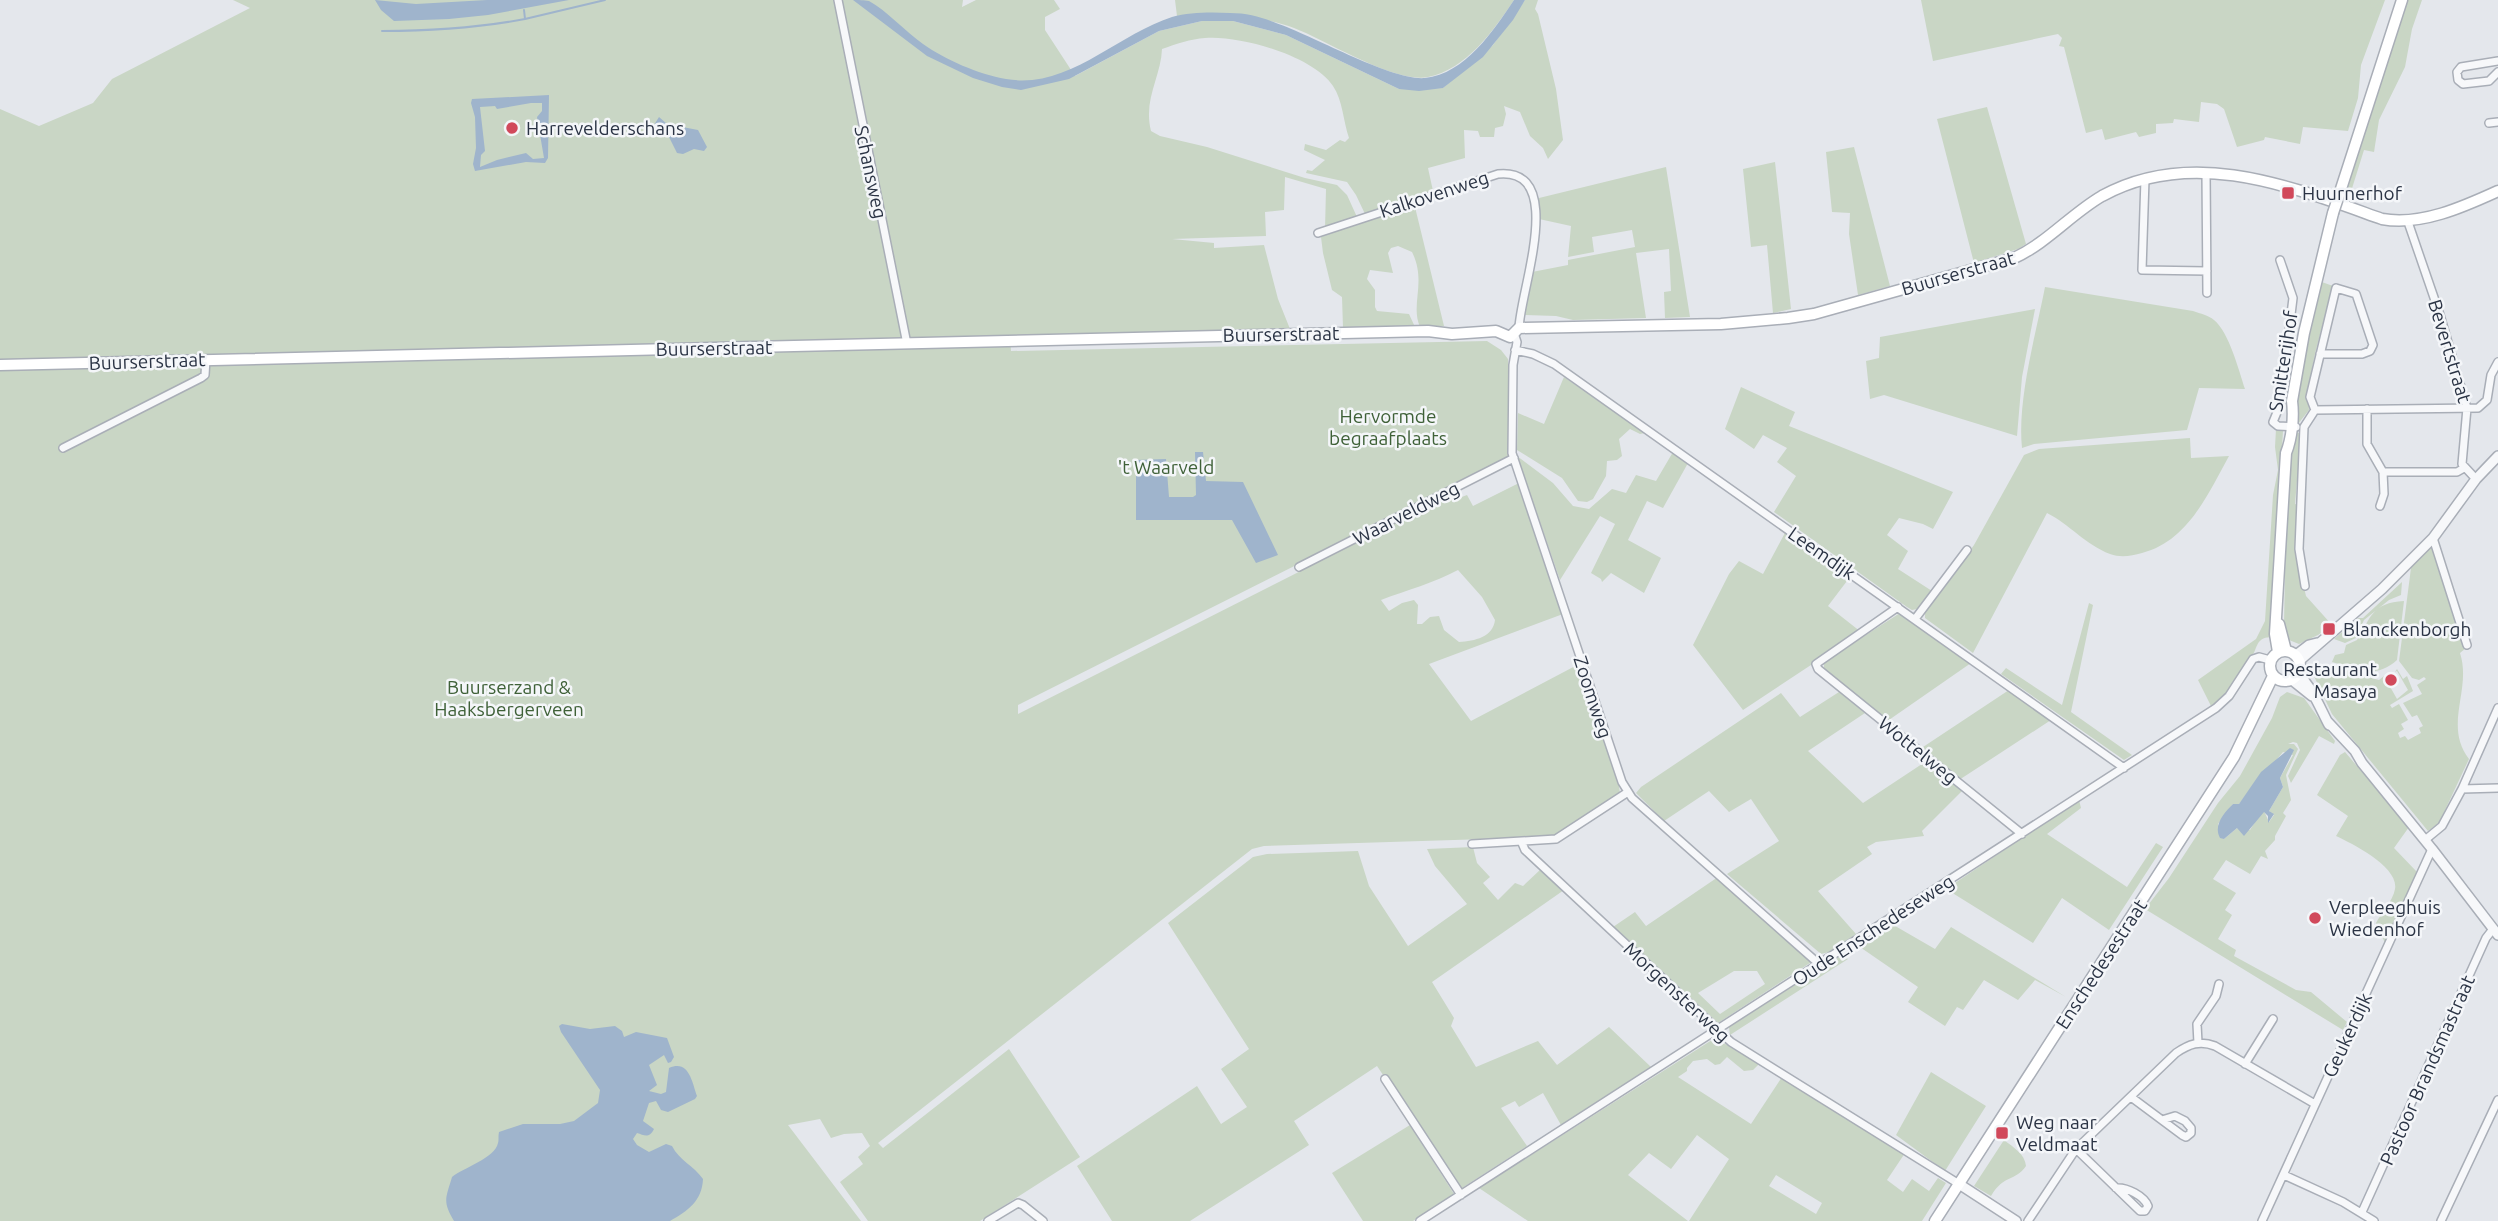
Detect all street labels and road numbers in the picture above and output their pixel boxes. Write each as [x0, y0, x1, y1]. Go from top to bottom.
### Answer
street label: Schansweg [850, 123, 892, 221]
street label: Kalkovenweg [1377, 166, 1491, 222]
street label: Buurserstraat [1899, 246, 2018, 300]
street label: Bevertstraat [2424, 297, 2476, 406]
street label: Smitterijhof [2264, 308, 2302, 413]
street label: Buurserstraat [1222, 322, 1340, 346]
street label: Buurserstraat [655, 336, 773, 360]
street label: Buurserstraat [88, 348, 206, 374]
street label: Waarveldweg [1349, 477, 1463, 549]
street label: Leemdijk [1784, 522, 1860, 584]
street label: Zoomweg [1569, 653, 1617, 741]
street label: Wottelweg [1874, 712, 1962, 788]
street label: Oude Enschedeseweg [1788, 870, 1958, 990]
street label: Enschedesestraat [2051, 895, 2151, 1033]
street label: Morgensterweg [1619, 937, 1735, 1047]
street label: Pastoor Brandsmastraat [2375, 971, 2479, 1168]
street label: Geukerdijk [2318, 989, 2376, 1081]

